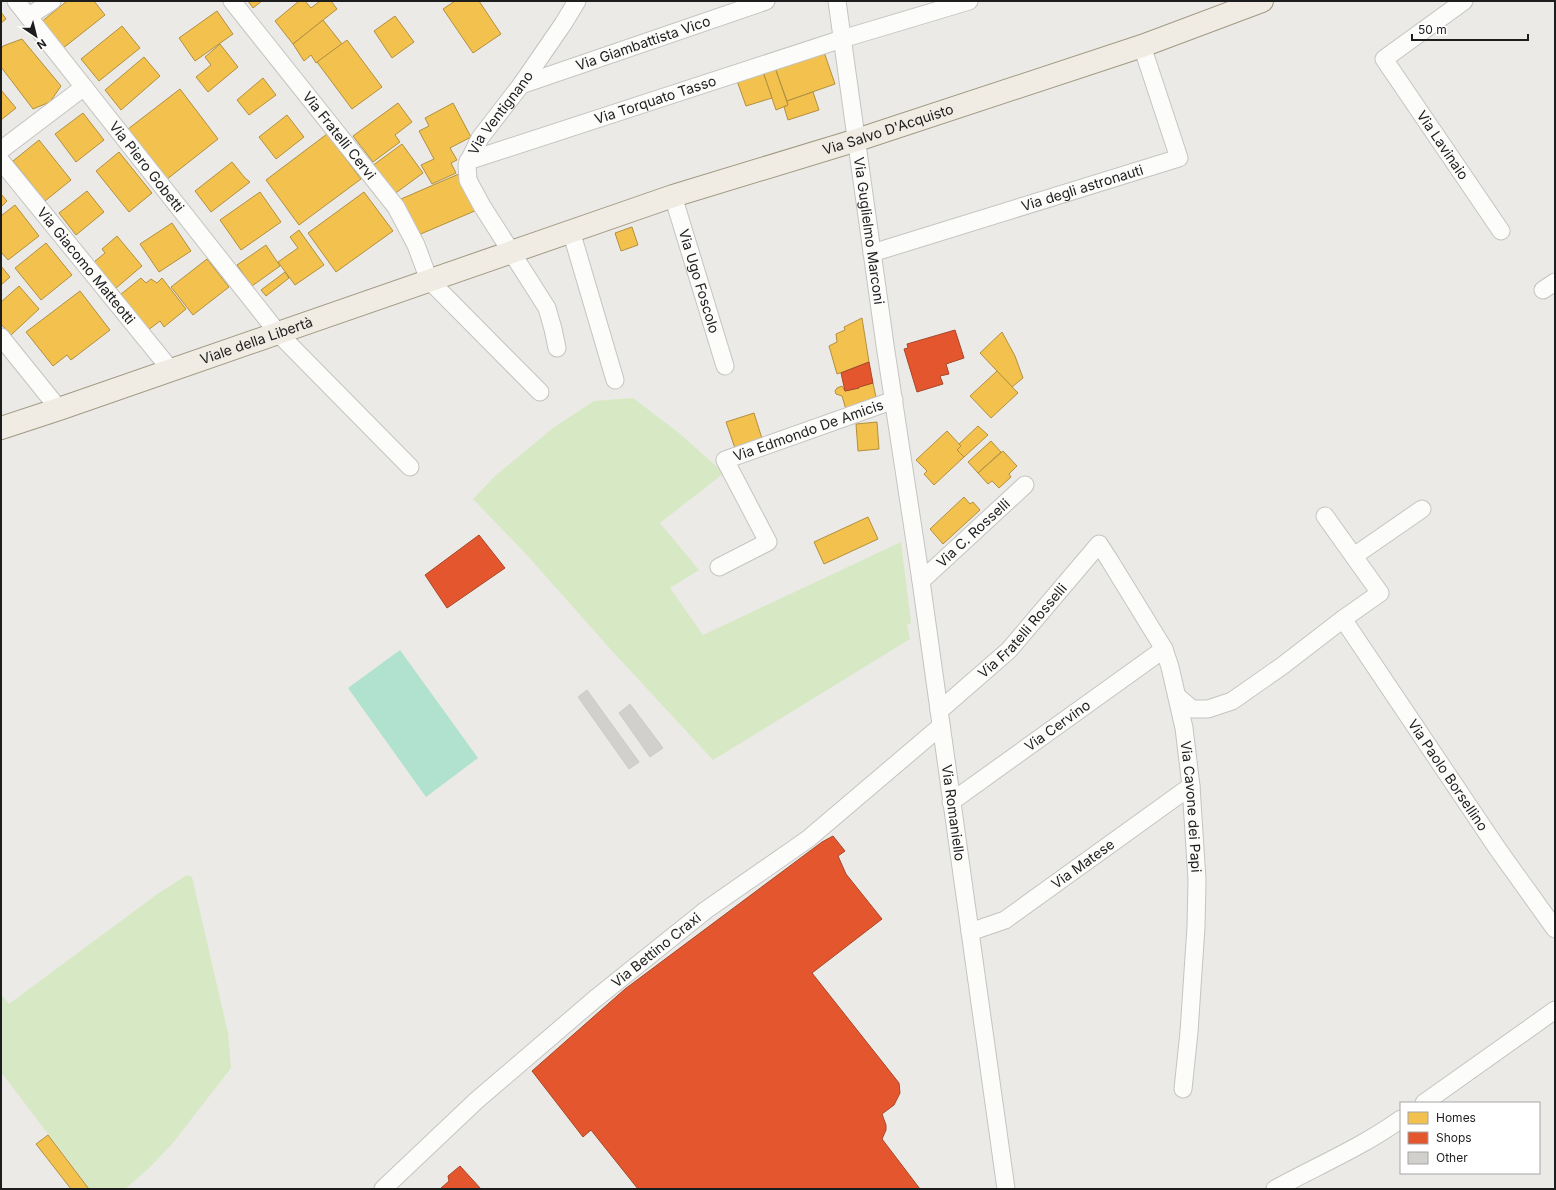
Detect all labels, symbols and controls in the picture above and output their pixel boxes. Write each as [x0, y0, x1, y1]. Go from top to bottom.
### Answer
street label: Via Giambattista Vico [573, 12, 712, 74]
north arrow [16, 16, 56, 56]
scale bar [1412, 16, 1528, 42]
text: 50 m [1418, 22, 1447, 37]
text: N [34, 36, 49, 52]
street label: Via Ventignano [464, 67, 536, 157]
street label: Via Torquato Tasso [592, 72, 718, 127]
street label: Via Fratelli Cervi [299, 88, 380, 183]
street label: Via Salvo D'Acquisto [820, 100, 955, 158]
street label: Via Lavinaio [1414, 107, 1472, 183]
street label: Via Piero Gobetti [106, 118, 188, 215]
street label: Via Guglielmo Marconi [851, 156, 888, 306]
street label: Via degli astronauti [1019, 161, 1145, 214]
street label: Via Giacomo Matteotti [34, 204, 139, 327]
street label: Via Ugo Foscolo [676, 227, 723, 335]
street label: Viale della Libertà [198, 313, 315, 367]
street label: Via Edmondo De Amicis [731, 395, 885, 464]
street label: Via C. Rosselli [933, 495, 1013, 570]
street label: Via Fratelli Rosselli [974, 580, 1070, 681]
street label: Via Cervino [1021, 696, 1093, 754]
street label: Via Paolo Borsellino [1405, 716, 1492, 834]
street label: Via Cavone dei Papi [1178, 740, 1206, 873]
street label: Via Romaniello [939, 763, 969, 862]
street label: Via Matese [1048, 835, 1117, 892]
street label: Via Bettino Craxi [608, 909, 704, 991]
legend [1400, 1102, 1540, 1174]
text: Homes [1436, 1110, 1476, 1125]
text: Shops [1436, 1130, 1472, 1145]
text: Other [1436, 1150, 1468, 1165]

